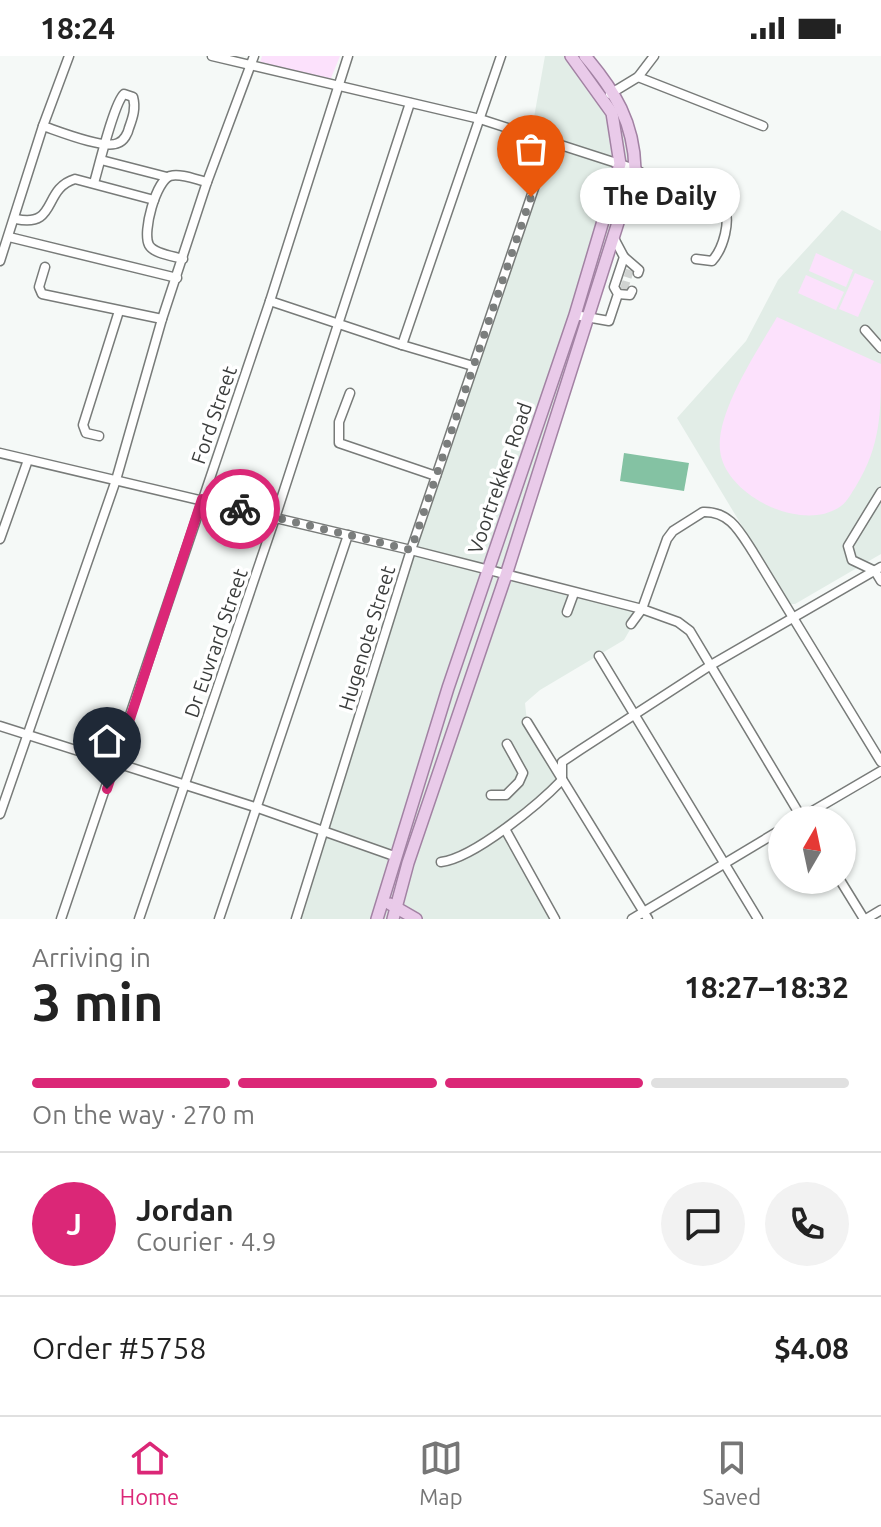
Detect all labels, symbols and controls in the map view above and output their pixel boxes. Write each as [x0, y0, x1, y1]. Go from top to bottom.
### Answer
text: 18:24 [40, 11, 115, 45]
pin [497, 115, 565, 197]
icon: bag [509, 127, 553, 171]
callout: The Daily [579, 169, 739, 225]
text: The Daily [603, 181, 717, 210]
street label: Ford Street [186, 363, 241, 467]
street label: Voortrekker Road [463, 399, 536, 557]
courier [200, 469, 280, 549]
icon: bike [218, 487, 262, 531]
street label: Hugenote Street [334, 562, 400, 713]
street label: Dr Euvrard Street [179, 565, 252, 720]
pin [73, 707, 141, 789]
icon: home [85, 719, 129, 763]
north arrow [768, 806, 856, 894]
map controls [768, 806, 856, 894]
text: Arriving in [32, 943, 151, 972]
text: 18:27–18:32 [684, 970, 849, 1004]
text: 3 min [32, 973, 163, 1031]
text: On the way · 270 m [32, 1100, 255, 1129]
button: chat [661, 1182, 745, 1266]
button: phone [765, 1182, 849, 1266]
text: Jordan [136, 1193, 234, 1227]
text: J [66, 1207, 82, 1241]
text: Courier · 4.9 [136, 1227, 276, 1256]
text: Order #5758 [32, 1331, 206, 1365]
text: $4.08 [774, 1331, 849, 1365]
tab: Home [120, 1436, 179, 1509]
tab: Map [419, 1436, 463, 1509]
tab: Saved [703, 1436, 761, 1509]

